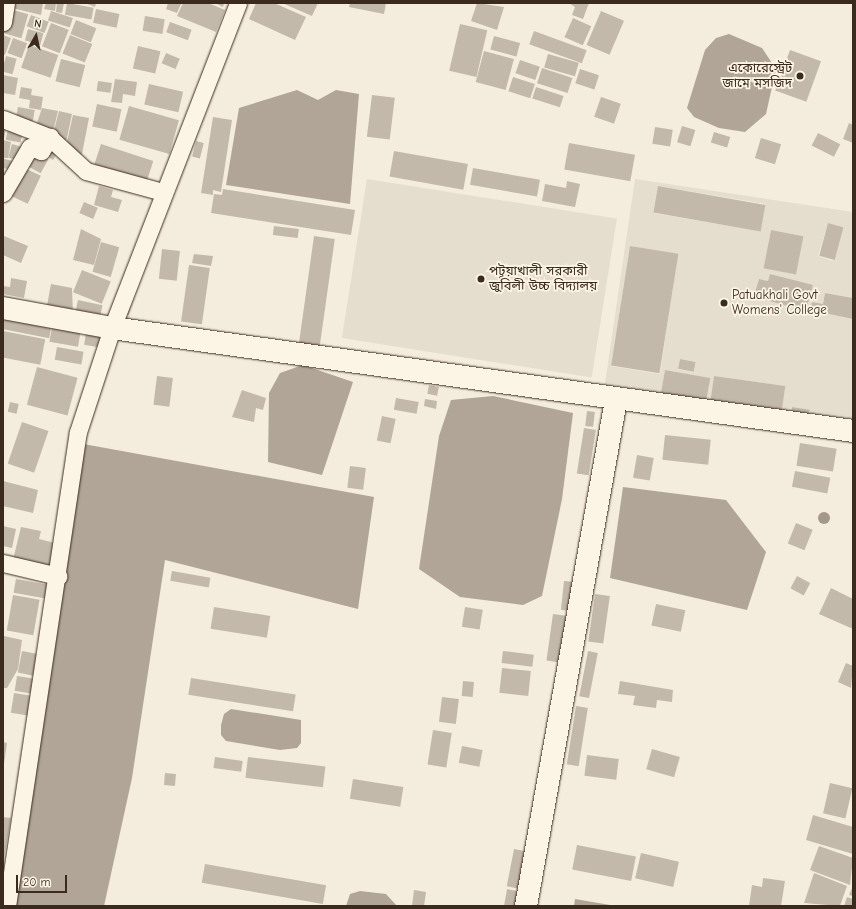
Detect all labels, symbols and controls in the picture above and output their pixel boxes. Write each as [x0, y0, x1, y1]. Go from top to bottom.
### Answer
north arrow [16, 16, 56, 56]
text: N [33, 17, 43, 31]
place label: একোরেস্ট্রেট জামে মসজিদ [722, 61, 792, 92]
marker: একোরেস্ট্রেট জামে মসজিদ [795, 71, 805, 81]
place label: পটুয়াখালী সরকারী জুবিলী উচ্চ বিদ্যালয় [489, 264, 597, 295]
marker: পটুয়াখালী সরকারী জুবিলী উচ্চ বিদ্যালয় [476, 274, 486, 284]
place label: Patuakhali Govt Womens' College [732, 288, 827, 319]
marker: Patuakhali Govt Womens' College [719, 298, 729, 308]
scale bar [18, 867, 69, 893]
text: 20 m [23, 875, 51, 889]

